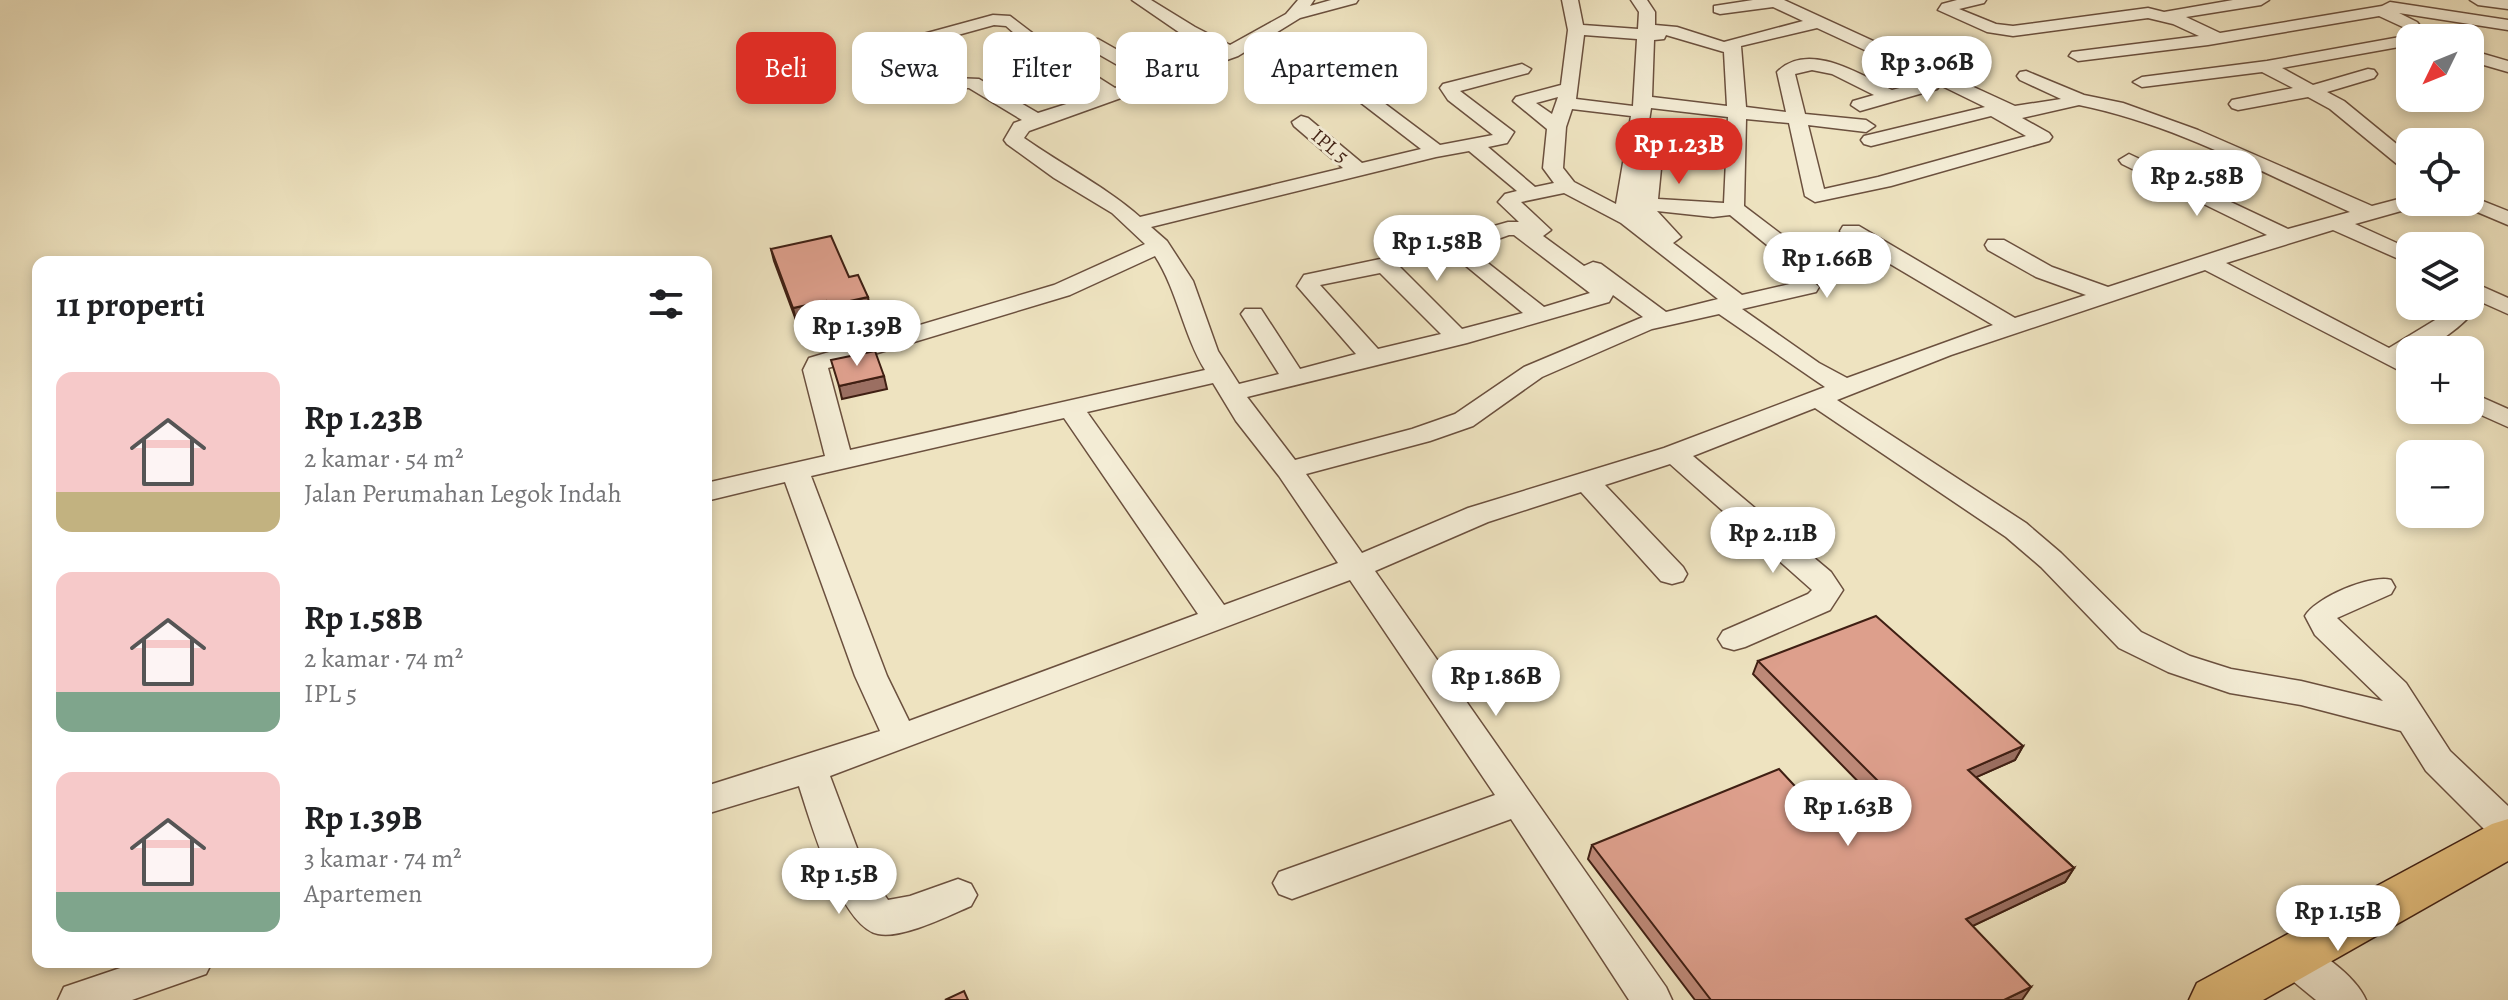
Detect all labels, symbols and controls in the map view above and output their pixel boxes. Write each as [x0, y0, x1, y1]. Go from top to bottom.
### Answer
north arrow [2396, 24, 2484, 112]
map controls [2396, 24, 2484, 528]
chip: Beli [736, 32, 836, 104]
chip: Sewa [852, 32, 967, 104]
chip: Filter [983, 32, 1100, 104]
chip: Baru [1116, 32, 1228, 104]
chip: Apartemen [1244, 32, 1427, 104]
pin: Rp 3.06B [1844, 36, 2010, 104]
text: Rp 3.06B [1880, 44, 1974, 79]
pin: Rp 1.23B [1596, 118, 1762, 186]
street label: IPL 5 [1306, 122, 1354, 170]
text: Rp 1.23B [1633, 126, 1725, 161]
button: locate [2396, 128, 2484, 216]
pin: Rp 2.58B [2114, 150, 2280, 218]
text: Rp 2.58B [2150, 158, 2244, 193]
pin: Rp 1.58B [1354, 215, 1520, 283]
text: Rp 1.58B [1392, 223, 1482, 258]
pin: Rp 1.66B [1744, 232, 1910, 300]
button: layers [2396, 232, 2484, 320]
text: Rp 1.66B [1781, 240, 1873, 275]
text: 11 properti [56, 281, 205, 328]
icon: filters [644, 282, 688, 326]
pin: Rp 1.39B [774, 300, 940, 368]
text: Rp 1.39B [812, 308, 902, 343]
button: + [2396, 336, 2484, 424]
text: Rp 1.23B [304, 394, 423, 441]
icon: home [120, 404, 216, 500]
button: − [2396, 440, 2484, 528]
text: 2 kamar · 54 m² [304, 441, 463, 476]
text: Jalan Perumahan Legok Indah [304, 476, 622, 511]
pin: Rp 2.11B [1690, 507, 1856, 575]
text: Rp 2.11B [1728, 515, 1818, 550]
text: Rp 1.58B [304, 594, 423, 641]
icon: home [120, 604, 216, 700]
text: 2 kamar · 74 m² [304, 641, 463, 676]
pin: Rp 1.86B [1413, 650, 1579, 718]
text: Rp 1.86B [1450, 658, 1542, 693]
text: IPL 5 [304, 676, 357, 711]
pin: Rp 1.63B [1765, 780, 1931, 848]
text: Rp 1.63B [1803, 788, 1893, 823]
text: Rp 1.39B [304, 794, 423, 841]
icon: home [120, 804, 216, 900]
text: 3 kamar · 74 m² [304, 841, 462, 876]
pin: Rp 1.5B [765, 848, 913, 916]
text: Rp 1.5B [800, 856, 878, 891]
text: Apartemen [304, 876, 422, 911]
pin: Rp 1.15B [2255, 885, 2421, 953]
text: Rp 1.15B [2294, 893, 2382, 928]

